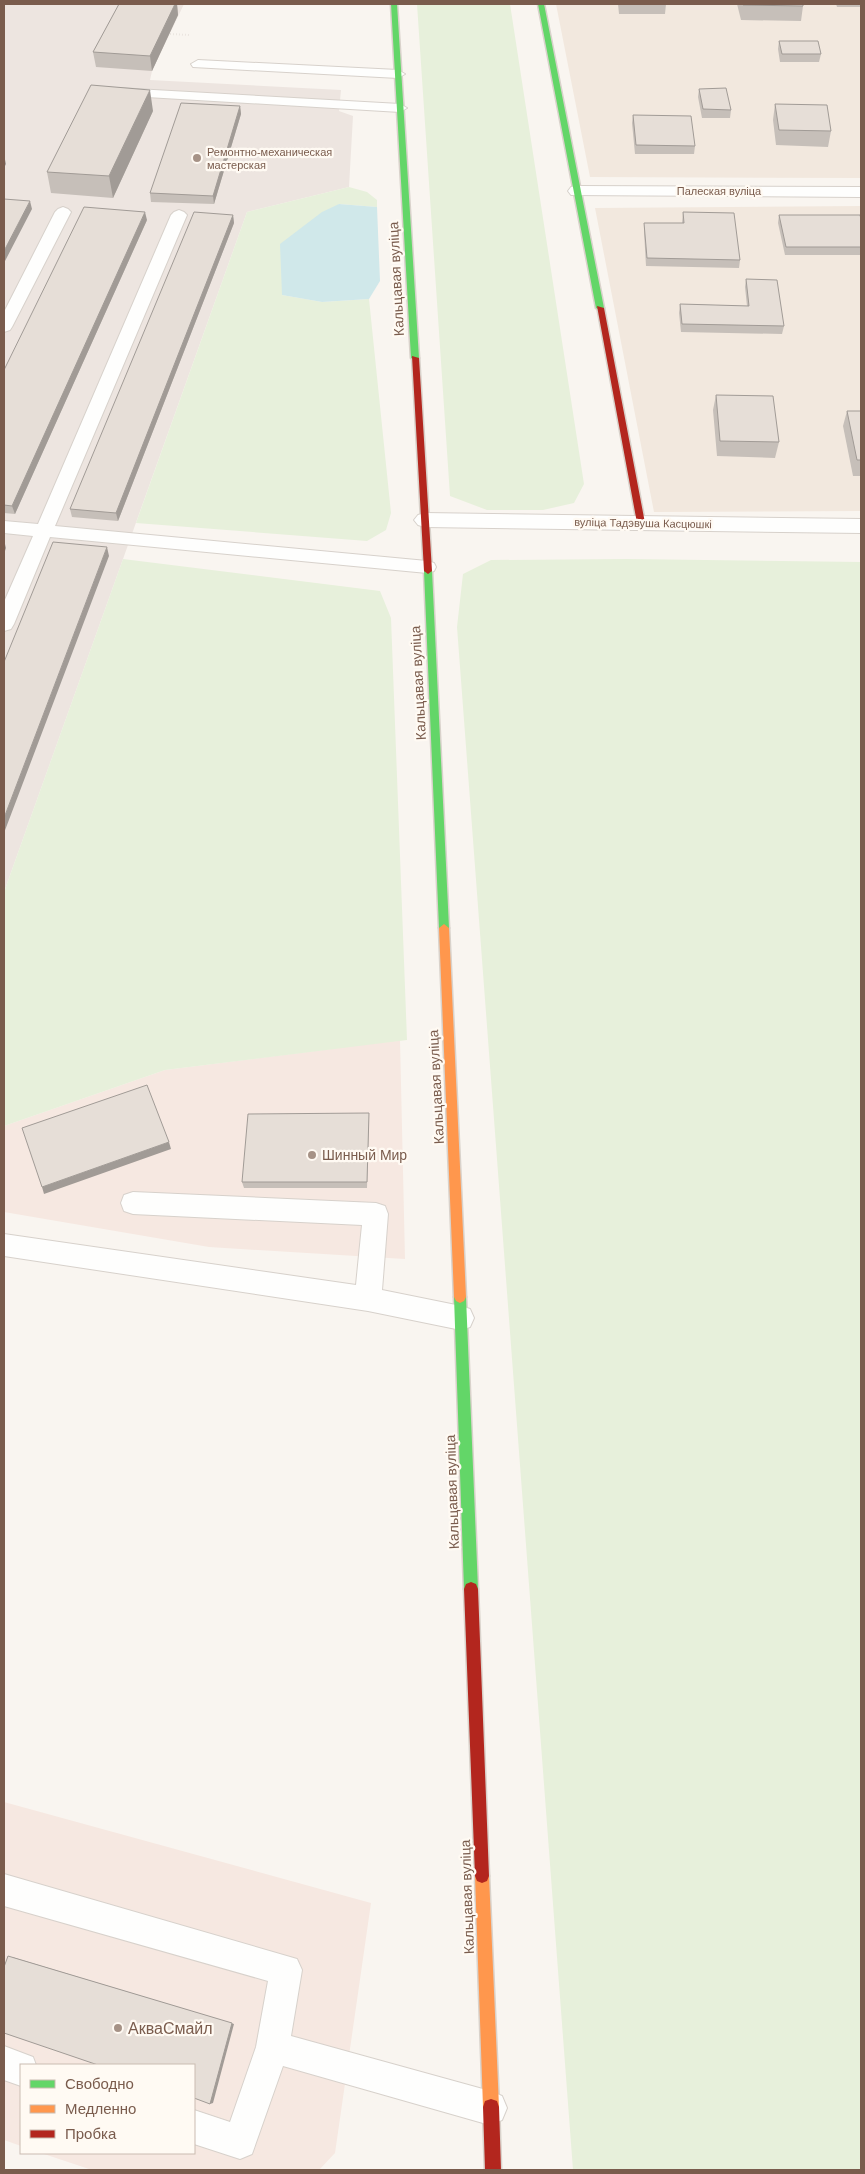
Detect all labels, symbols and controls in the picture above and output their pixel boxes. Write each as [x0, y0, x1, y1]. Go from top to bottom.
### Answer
place label: Ремонтно-механическая мастерская [207, 146, 332, 171]
marker: Ремонтно-механическая мастерская [191, 152, 203, 164]
street label: Палеская вуліца [677, 185, 762, 197]
street label: Кальцавая вуліца [385, 221, 407, 337]
street label: вуліца Тадэвуша Касцюшкі [574, 516, 712, 530]
street label: Кальцавая вуліца [407, 625, 429, 741]
street label: Кальцавая вуліца [425, 1029, 447, 1145]
place label: Шинный Мир [322, 1147, 407, 1163]
marker: Шинный Мир [306, 1149, 318, 1161]
street label: Кальцавая вуліца [442, 1434, 462, 1550]
street label: Кальцавая вуліца [457, 1839, 477, 1955]
place label: АкваСмайл [128, 2020, 213, 2037]
marker: АкваСмайл [112, 2022, 124, 2034]
legend [20, 2064, 195, 2154]
text: Свободно [65, 2075, 134, 2092]
text: Медленно [65, 2100, 136, 2117]
text: Пробка [65, 2125, 117, 2142]

